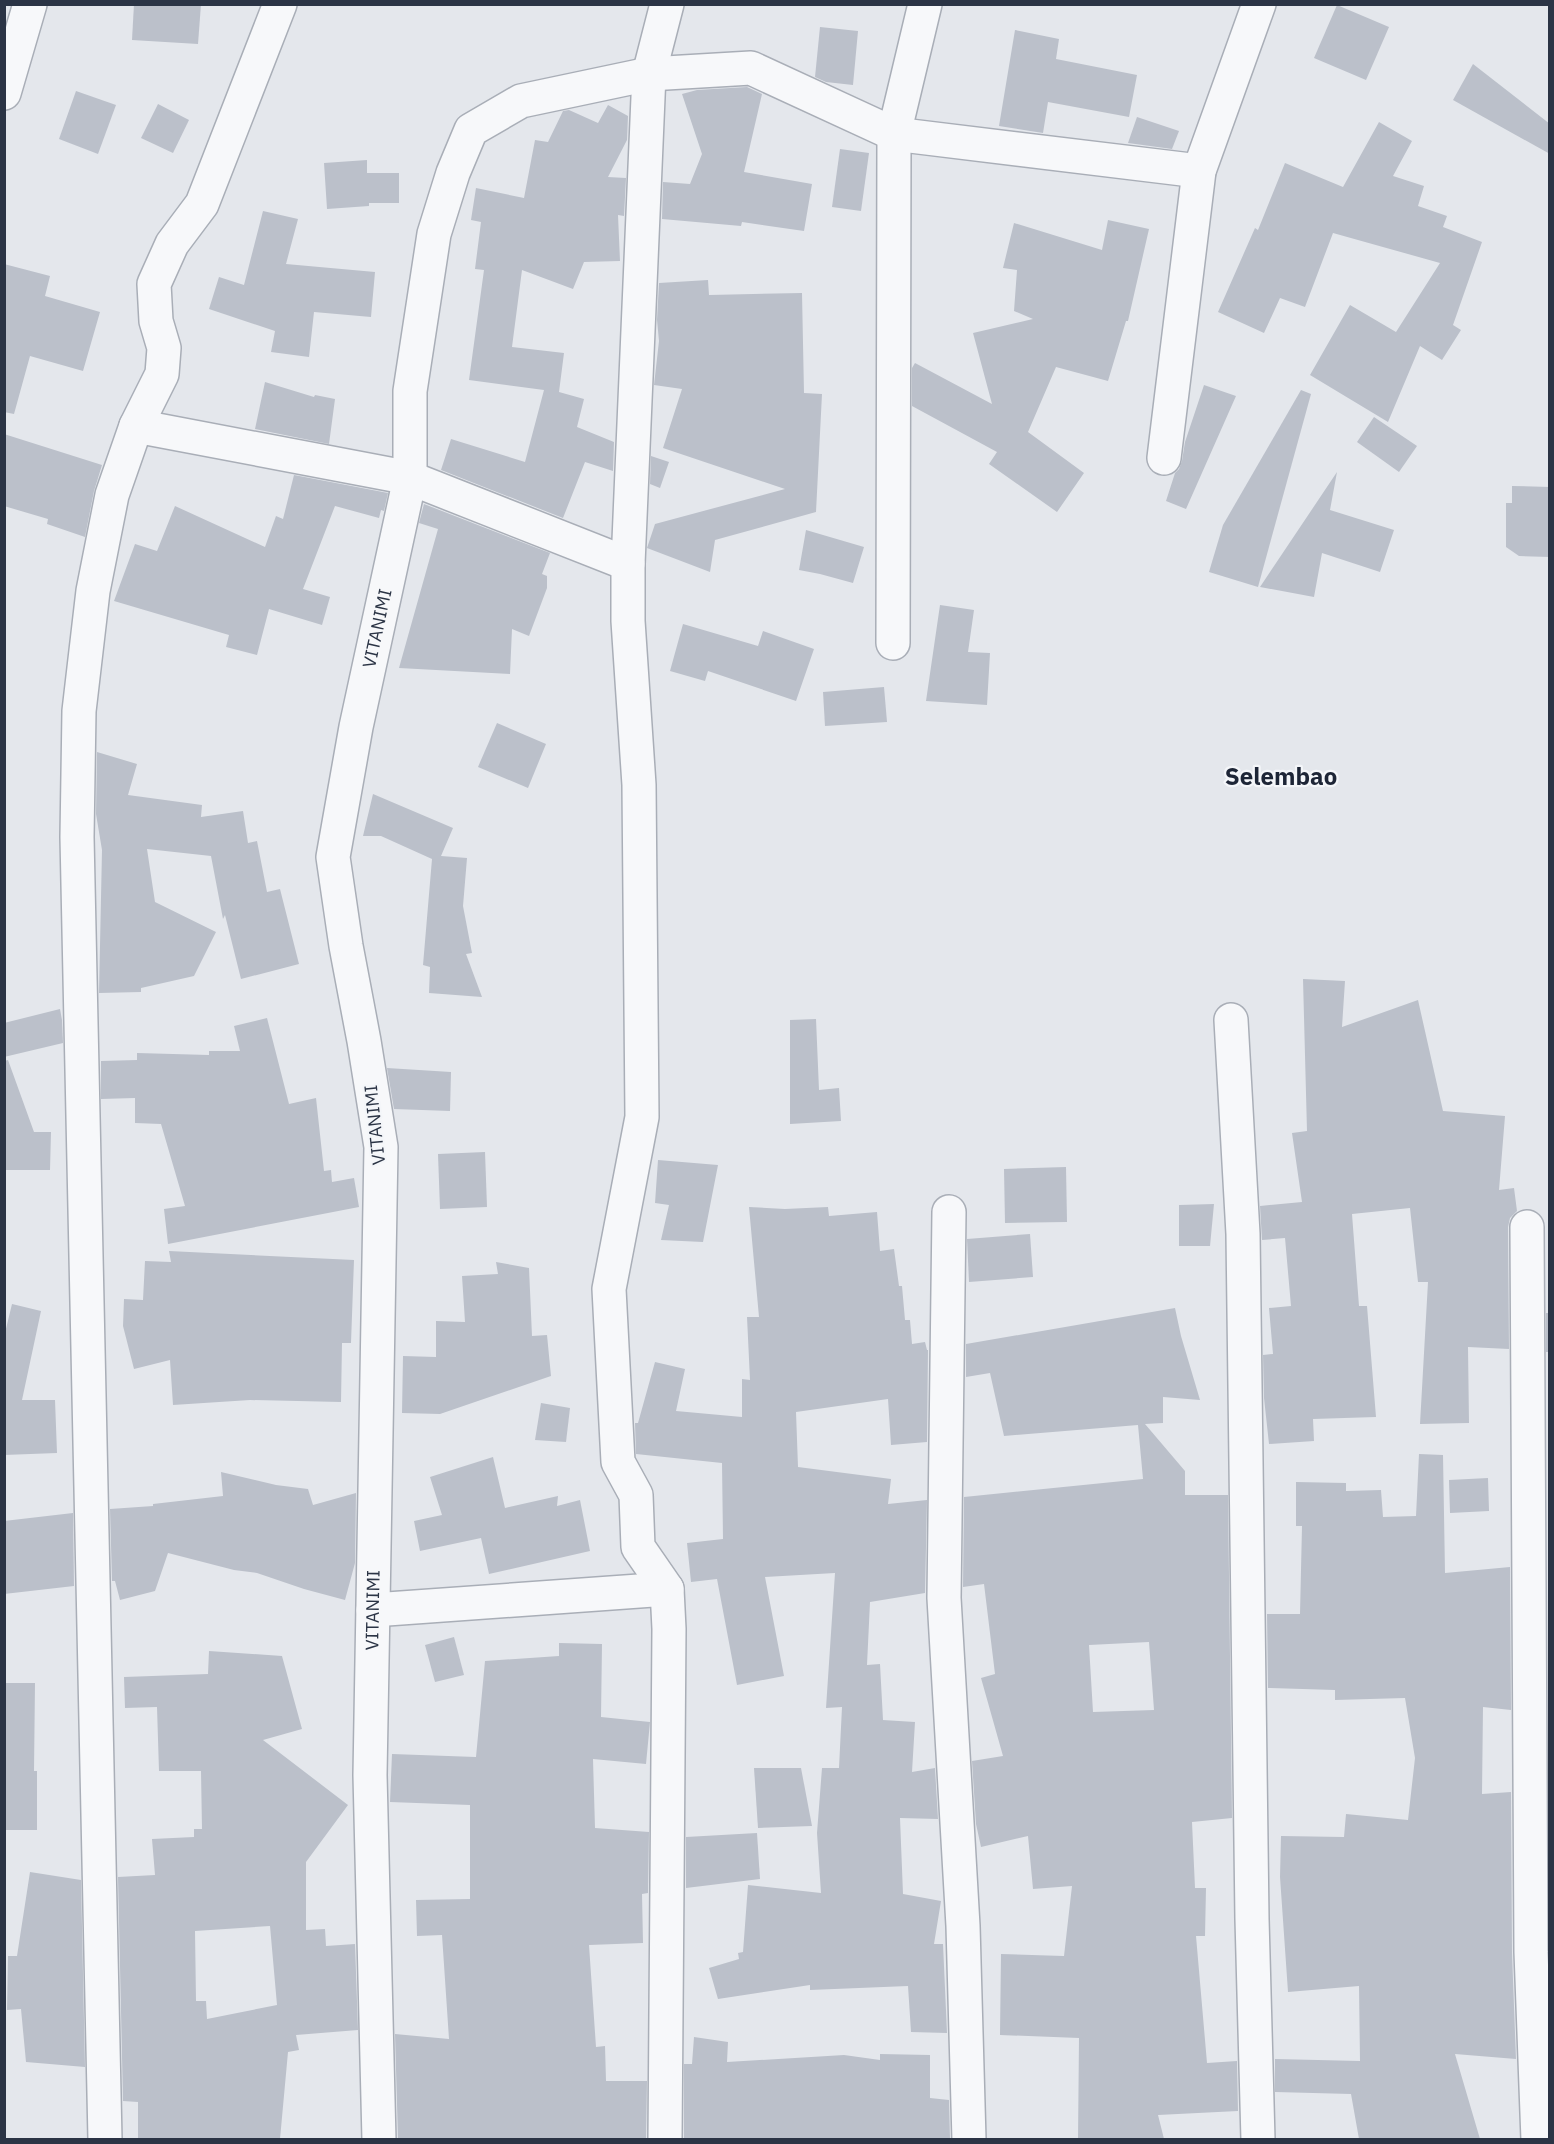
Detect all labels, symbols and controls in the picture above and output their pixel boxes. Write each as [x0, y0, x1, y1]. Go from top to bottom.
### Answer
street label: VITANIMI [357, 587, 397, 670]
district label: Selembao [1225, 760, 1337, 792]
street label: VITANIMI [359, 1084, 390, 1166]
street label: VITANIMI [360, 1570, 385, 1651]

